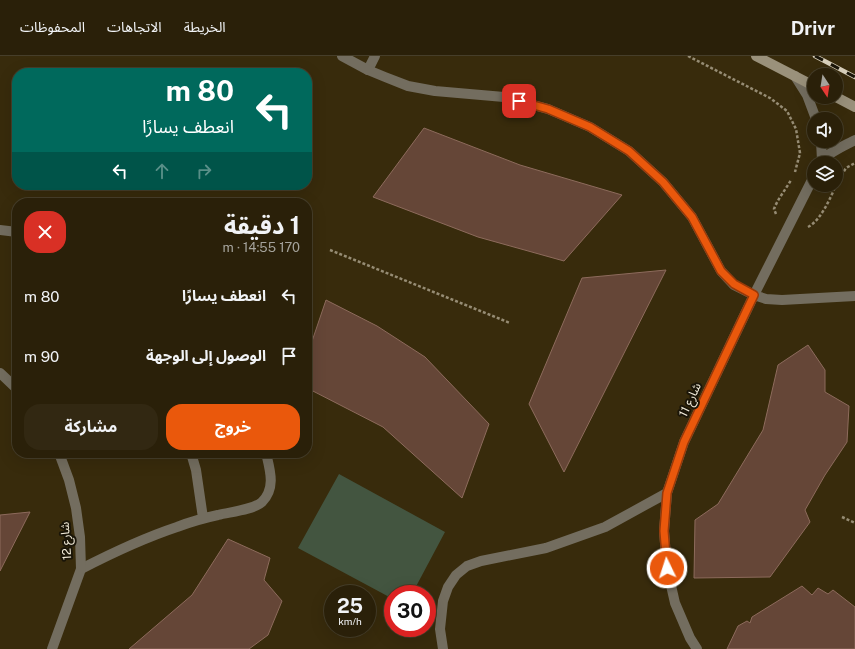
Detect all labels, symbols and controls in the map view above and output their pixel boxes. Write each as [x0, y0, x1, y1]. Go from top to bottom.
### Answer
text: Drivr [791, 17, 835, 39]
text: المحفوظات [20, 19, 85, 35]
text: الاتجاهات [107, 19, 162, 35]
text: الخريطة [184, 19, 226, 35]
north arrow [807, 68, 843, 104]
map controls [807, 68, 843, 192]
text: 80 m [166, 74, 234, 107]
icon: left [248, 84, 300, 136]
pin [502, 84, 536, 118]
icon: arrive [508, 90, 530, 112]
button: sound [807, 112, 843, 148]
text: انعطف يسارًا [142, 116, 234, 137]
button: layers [807, 156, 843, 192]
icon: left [109, 160, 131, 182]
icon: ahead [151, 160, 173, 182]
icon: right [193, 160, 215, 182]
button: close [24, 211, 66, 253]
text: 1 دقيقة [224, 211, 300, 239]
text: 170 m · 14:55 [223, 240, 300, 255]
icon: left [278, 285, 300, 307]
text: انعطف يسارًا [182, 287, 266, 304]
text: 80 m [24, 288, 59, 305]
icon: arrive [278, 345, 300, 367]
text: الوصول إلى الوجهة [146, 347, 266, 364]
text: 90 m [24, 348, 59, 365]
street label: شارع 11 [676, 381, 706, 420]
button: مشاركة [24, 404, 158, 450]
button: خروج [166, 404, 300, 450]
street label: شارع 12 [58, 521, 76, 561]
position arrow [646, 547, 688, 589]
speed limit sign: 30 [384, 585, 436, 637]
text: 25 [337, 594, 363, 618]
text: km/h [338, 615, 362, 627]

